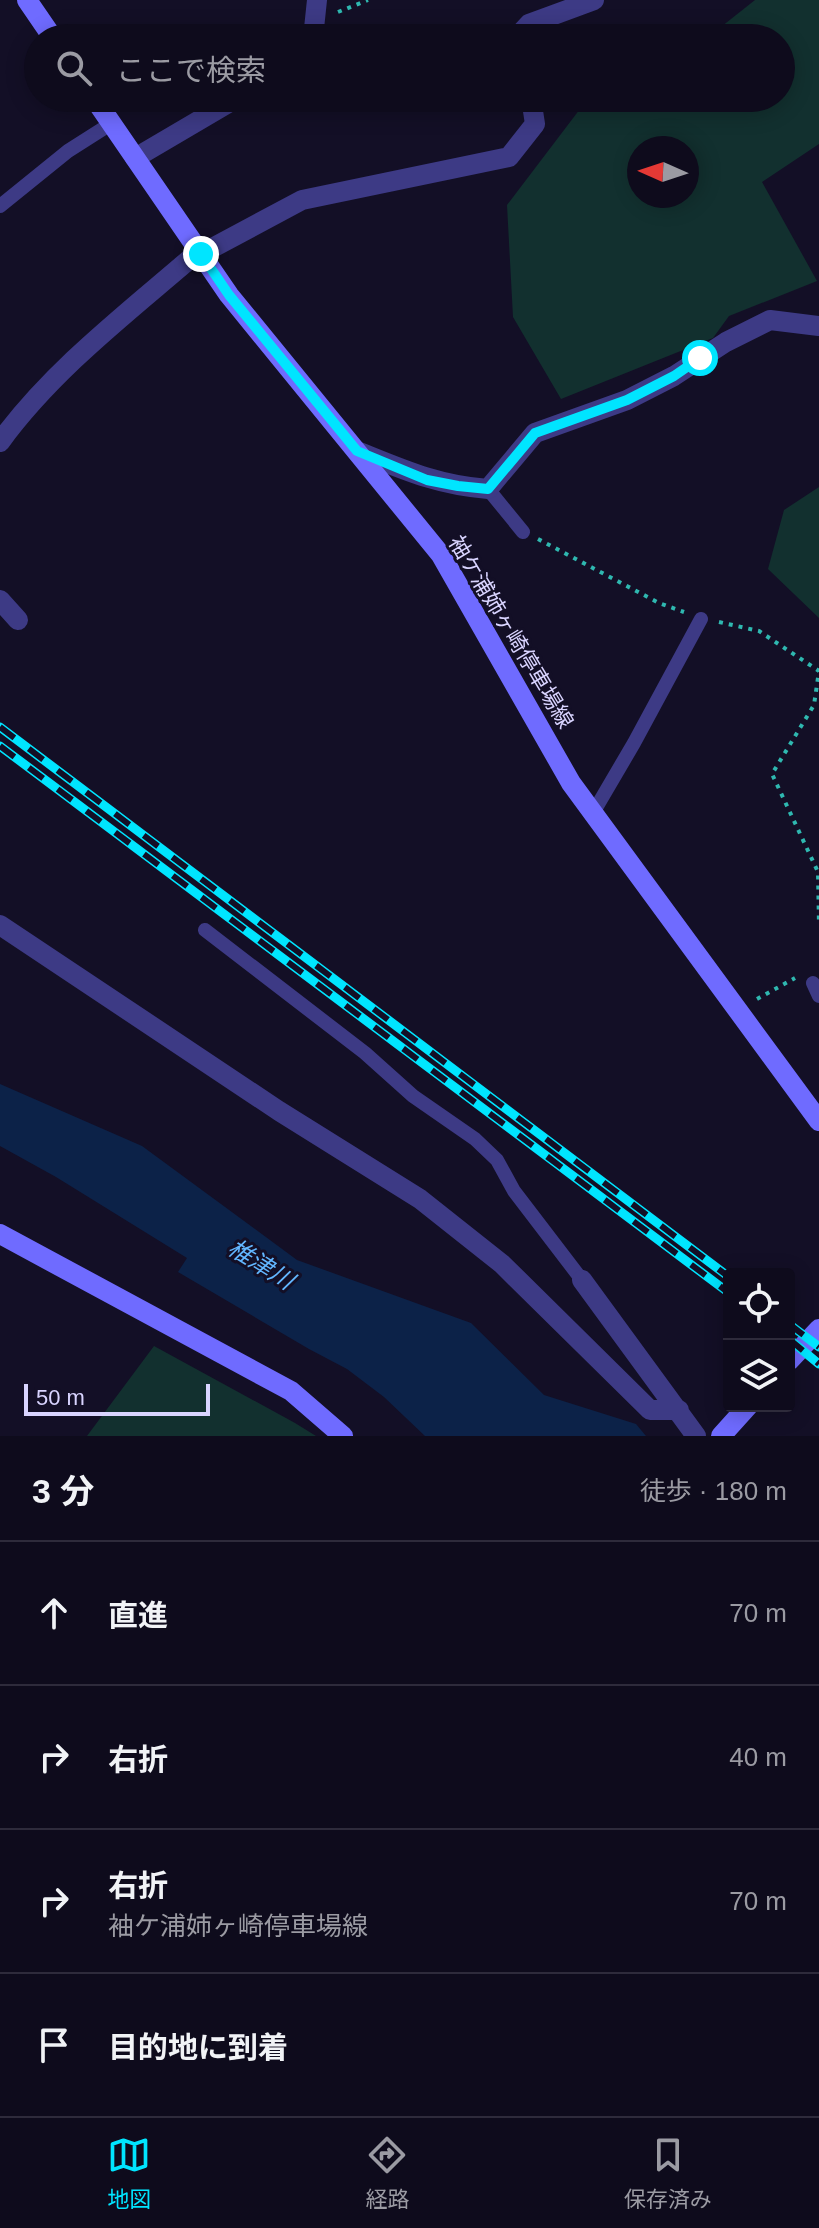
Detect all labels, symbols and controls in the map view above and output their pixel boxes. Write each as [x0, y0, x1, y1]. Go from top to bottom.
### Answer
search box [24, 24, 795, 112]
icon: search [52, 46, 96, 90]
text: ここで検索 [116, 54, 266, 87]
north arrow [627, 136, 699, 208]
route end [183, 236, 219, 272]
route start [682, 340, 718, 376]
street label: 袖ケ浦姉ヶ崎停車場線 [444, 531, 578, 733]
water label: 椎津川 [223, 1233, 301, 1296]
map controls [723, 1268, 795, 1412]
button: locate [723, 1268, 795, 1340]
button: layers [723, 1340, 795, 1412]
scale bar [24, 1380, 210, 1416]
text: 50 m [36, 1385, 85, 1410]
text: 3 分 [32, 1472, 94, 1510]
text: 徒歩 · 180 m [640, 1476, 787, 1506]
icon: ahead [32, 1591, 76, 1635]
text: 70 m [729, 1598, 787, 1628]
text: 直進 [108, 1599, 168, 1632]
icon: right [32, 1735, 76, 1779]
text: 40 m [729, 1742, 787, 1772]
text: 右折 [108, 1743, 168, 1776]
text: 右折 [108, 1869, 168, 1902]
icon: right [32, 1879, 76, 1923]
text: 70 m [729, 1886, 787, 1916]
text: 袖ケ浦姉ヶ崎停車場線 [108, 1911, 368, 1941]
icon: arrive [32, 2023, 76, 2067]
text: 目的地に到着 [108, 2031, 288, 2064]
tab: 地図 [107, 2133, 151, 2213]
tab: 経路 [365, 2133, 410, 2213]
tab: 保存済み [624, 2133, 712, 2213]

